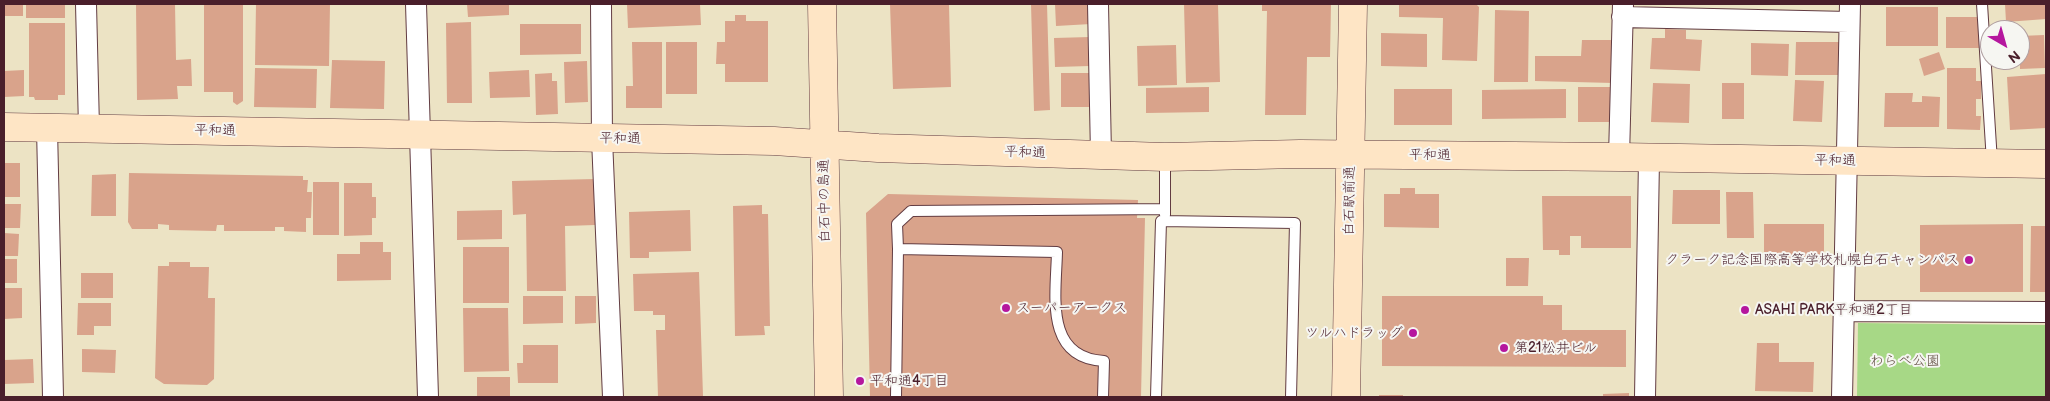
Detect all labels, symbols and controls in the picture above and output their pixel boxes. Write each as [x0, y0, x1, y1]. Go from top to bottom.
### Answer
north arrow [1980, 20, 2030, 70]
text: N [2005, 46, 2023, 66]
street label: 平和通 [194, 122, 236, 140]
street label: 平和通 [599, 130, 641, 148]
street label: 平和通 [1004, 144, 1046, 162]
street label: 平和通 [1409, 147, 1451, 163]
street label: 平和通 [1814, 152, 1856, 170]
street label: 白石中の島通 [816, 159, 834, 243]
street label: 白石駅前通 [1341, 166, 1359, 236]
place label: クラーク記念国際高等学校札幌白石キャンパス [1665, 252, 1959, 268]
marker: クラーク記念国際高等学校札幌白石キャンパス [1963, 254, 1975, 266]
place label: スーパーアークス [1016, 300, 1127, 316]
marker: スーパーアークス [1000, 302, 1012, 314]
place label: ASAHI PARK平和通2丁目 [1755, 302, 1913, 318]
marker: ASAHI PARK平和通2丁目 [1739, 304, 1751, 316]
place label: ツルハドラッグ [1305, 325, 1403, 341]
marker: ツルハドラッグ [1407, 327, 1419, 339]
place label: 第21松井ビル [1514, 340, 1597, 356]
marker: 第21松井ビル [1498, 342, 1510, 354]
park label: わらべ公園 [1870, 353, 1940, 369]
place label: 平和通4丁目 [870, 373, 949, 389]
marker: 平和通4丁目 [854, 375, 866, 387]

